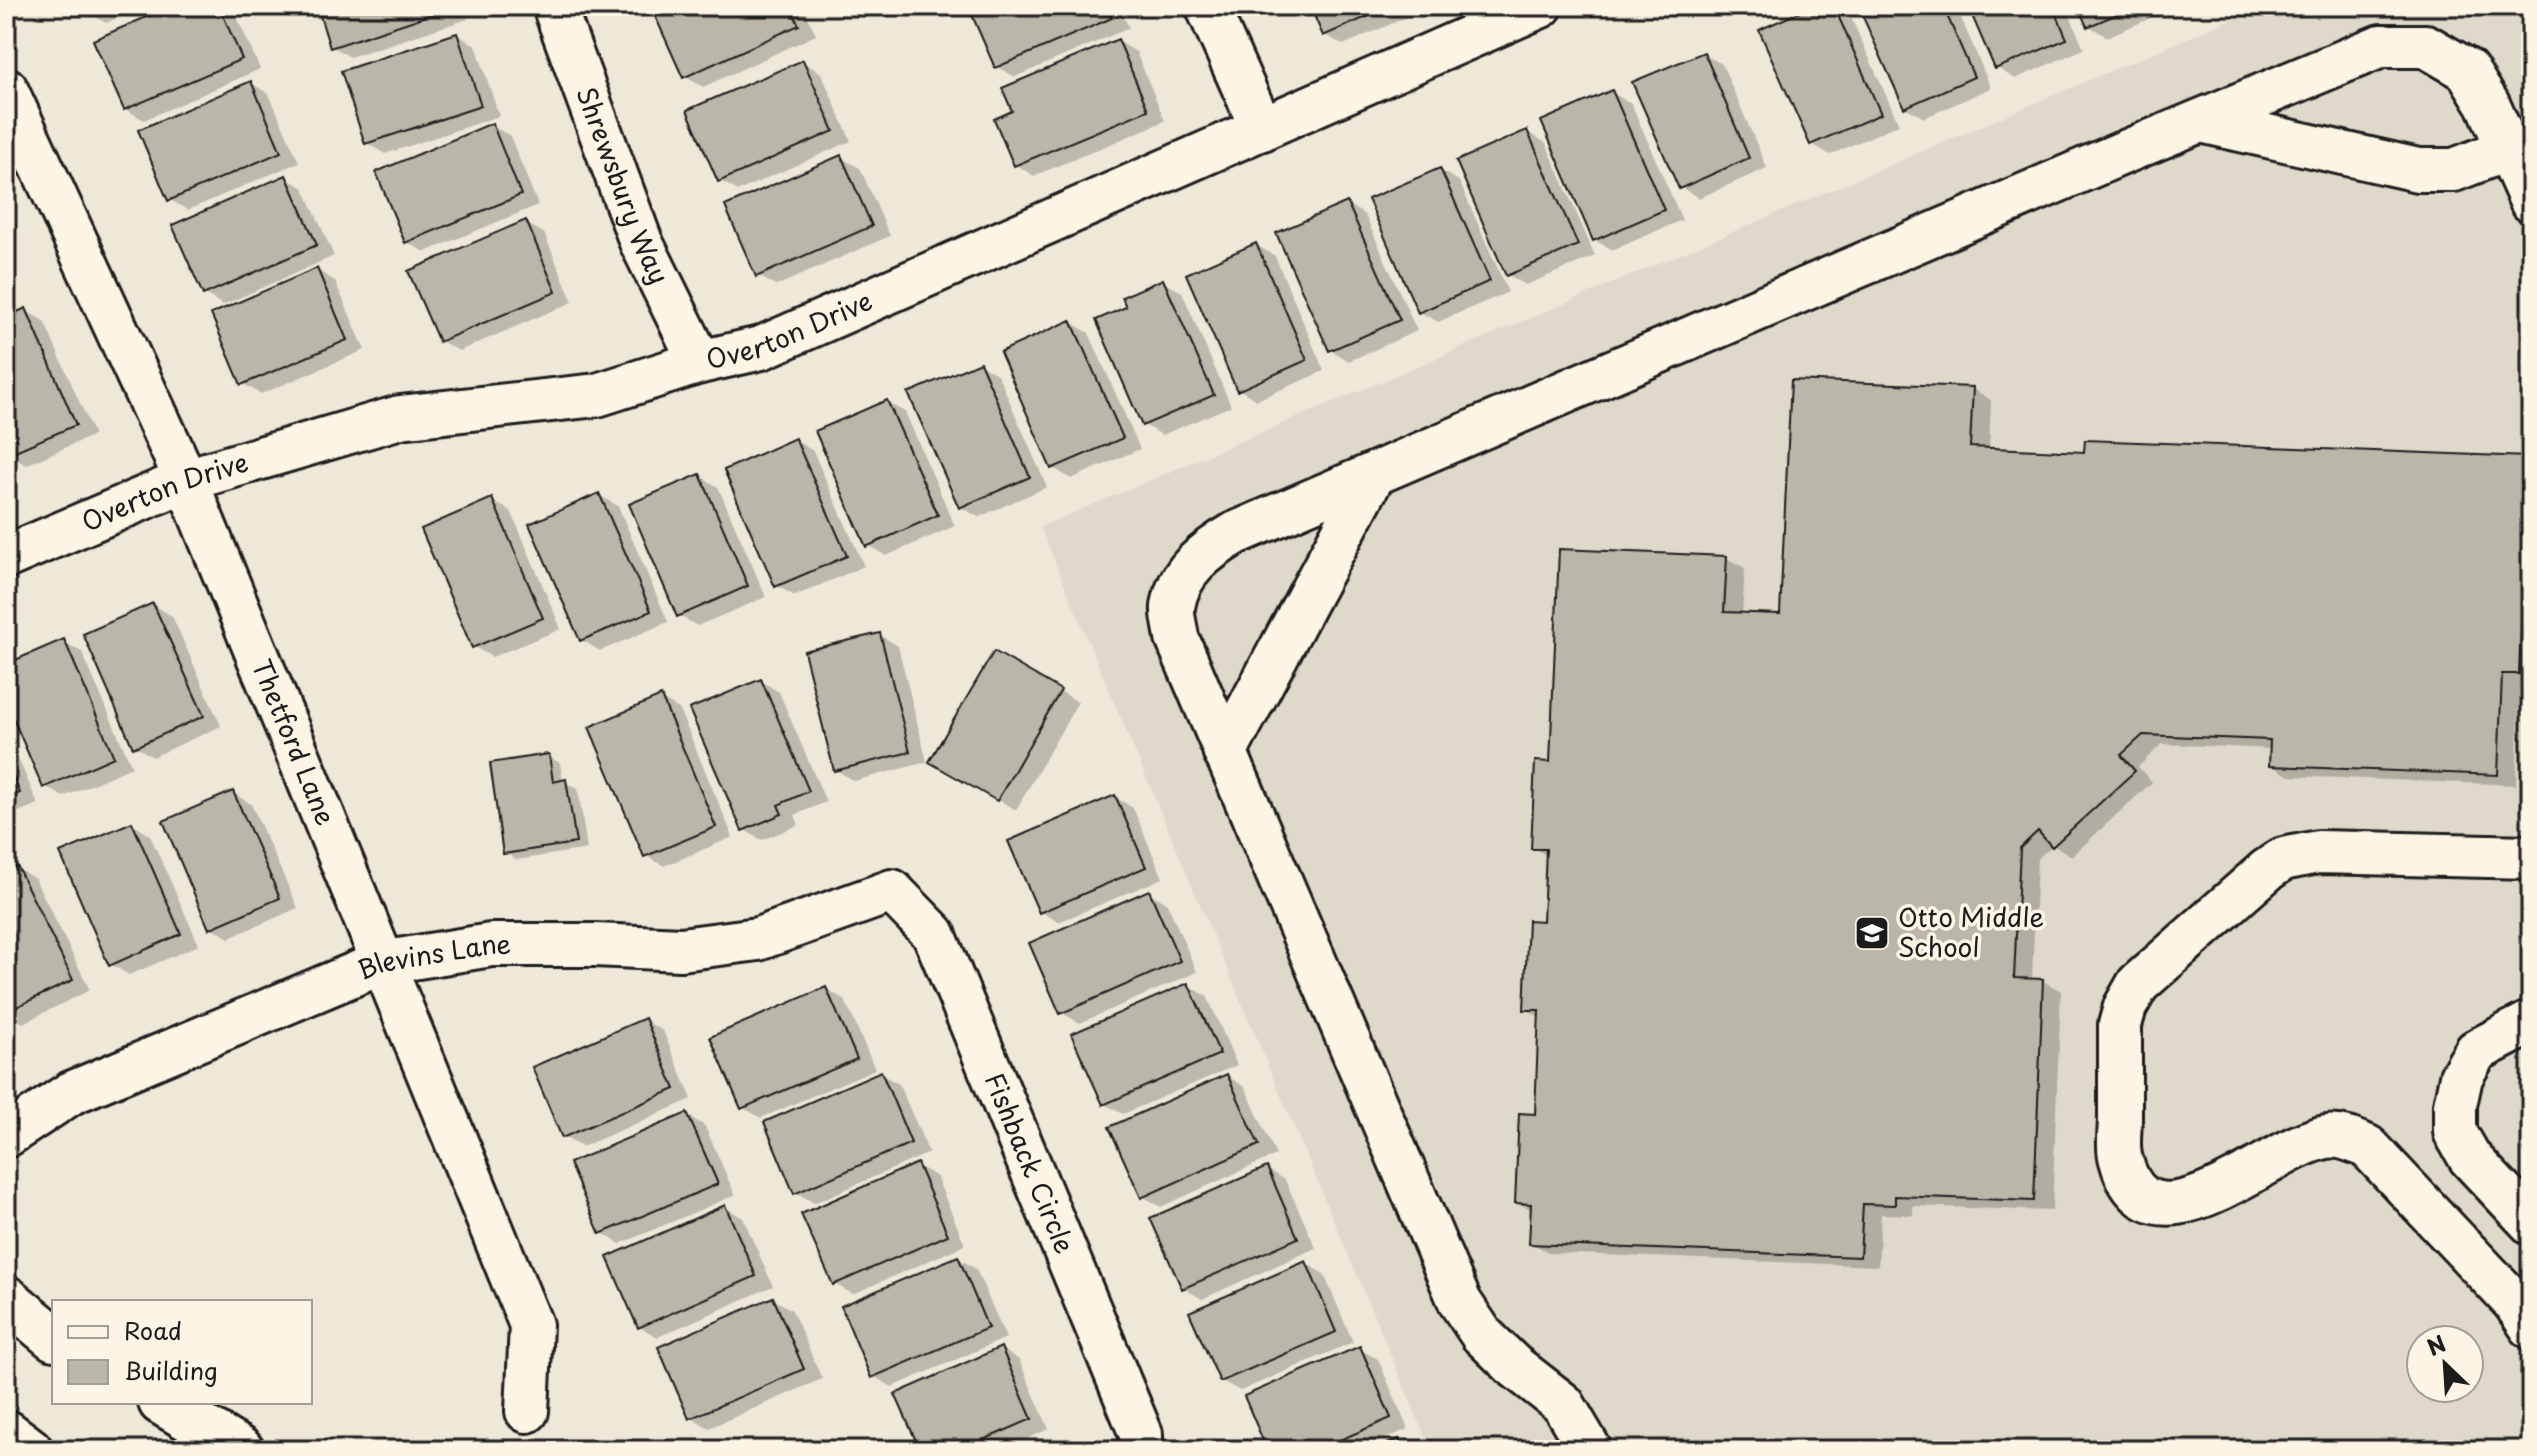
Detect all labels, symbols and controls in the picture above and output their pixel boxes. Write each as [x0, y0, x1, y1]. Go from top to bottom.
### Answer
street label: Shrewsbury Way [567, 81, 680, 290]
street label: Overton Drive [702, 281, 878, 378]
street label: Overton Drive [75, 442, 253, 540]
street label: Thetford Lane [243, 653, 346, 831]
place label: Otto Middle School [1898, 897, 2044, 966]
school or university icon: Otto Middle School [1853, 914, 1891, 952]
street label: Blevins Lane [351, 923, 511, 989]
street label: Fishback Circle [976, 1067, 1085, 1259]
legend [52, 1300, 312, 1404]
text: Road [124, 1312, 182, 1348]
north arrow [2405, 1324, 2485, 1404]
text: N [2421, 1326, 2451, 1363]
text: Building [124, 1352, 218, 1388]

